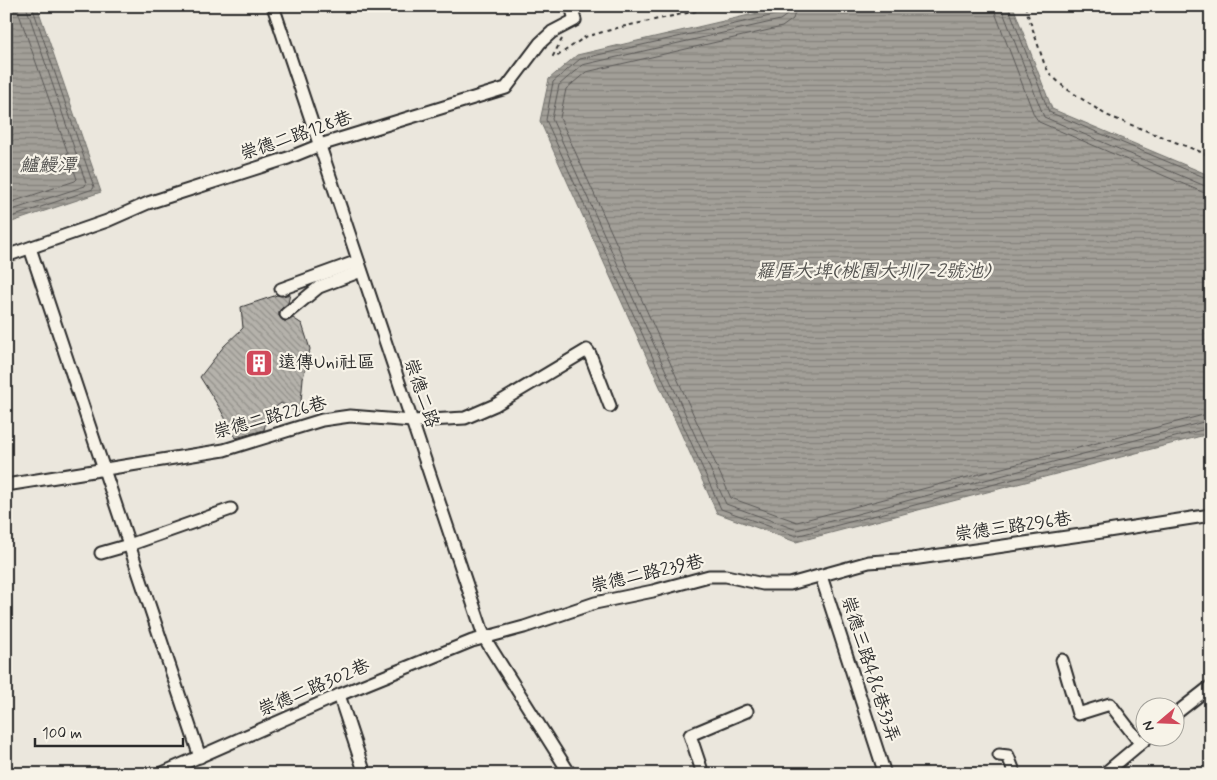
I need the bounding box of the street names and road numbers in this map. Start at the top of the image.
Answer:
street label: 崇德二路128巷 [237,106,355,166]
street label: 崇德二路 [398,355,444,431]
street label: 崇德二路226巷 [210,391,330,445]
street label: 崇德三路296巷 [953,507,1073,547]
street label: 崇德二路239巷 [588,549,706,599]
street label: 崇德三路486巷33弄 [835,593,905,745]
street label: 崇德二路302巷 [254,654,374,722]

